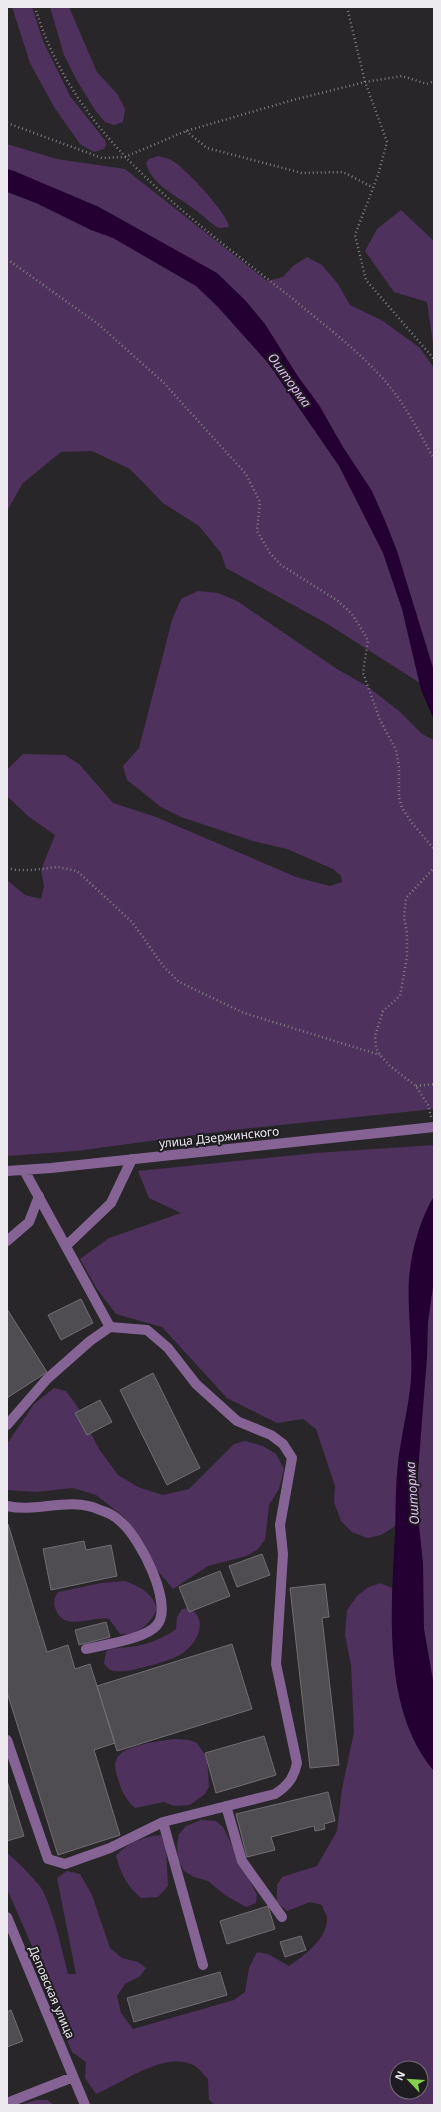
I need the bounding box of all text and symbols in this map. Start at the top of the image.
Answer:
water label: Ошторма [264,349,316,411]
street label: улица Дзержинского [158,1122,280,1152]
water label: Ошторма [401,1460,423,1525]
street label: Деповская улица [25,1943,79,2041]
north arrow [389,2060,429,2100]
text: N [391,2068,408,2083]

